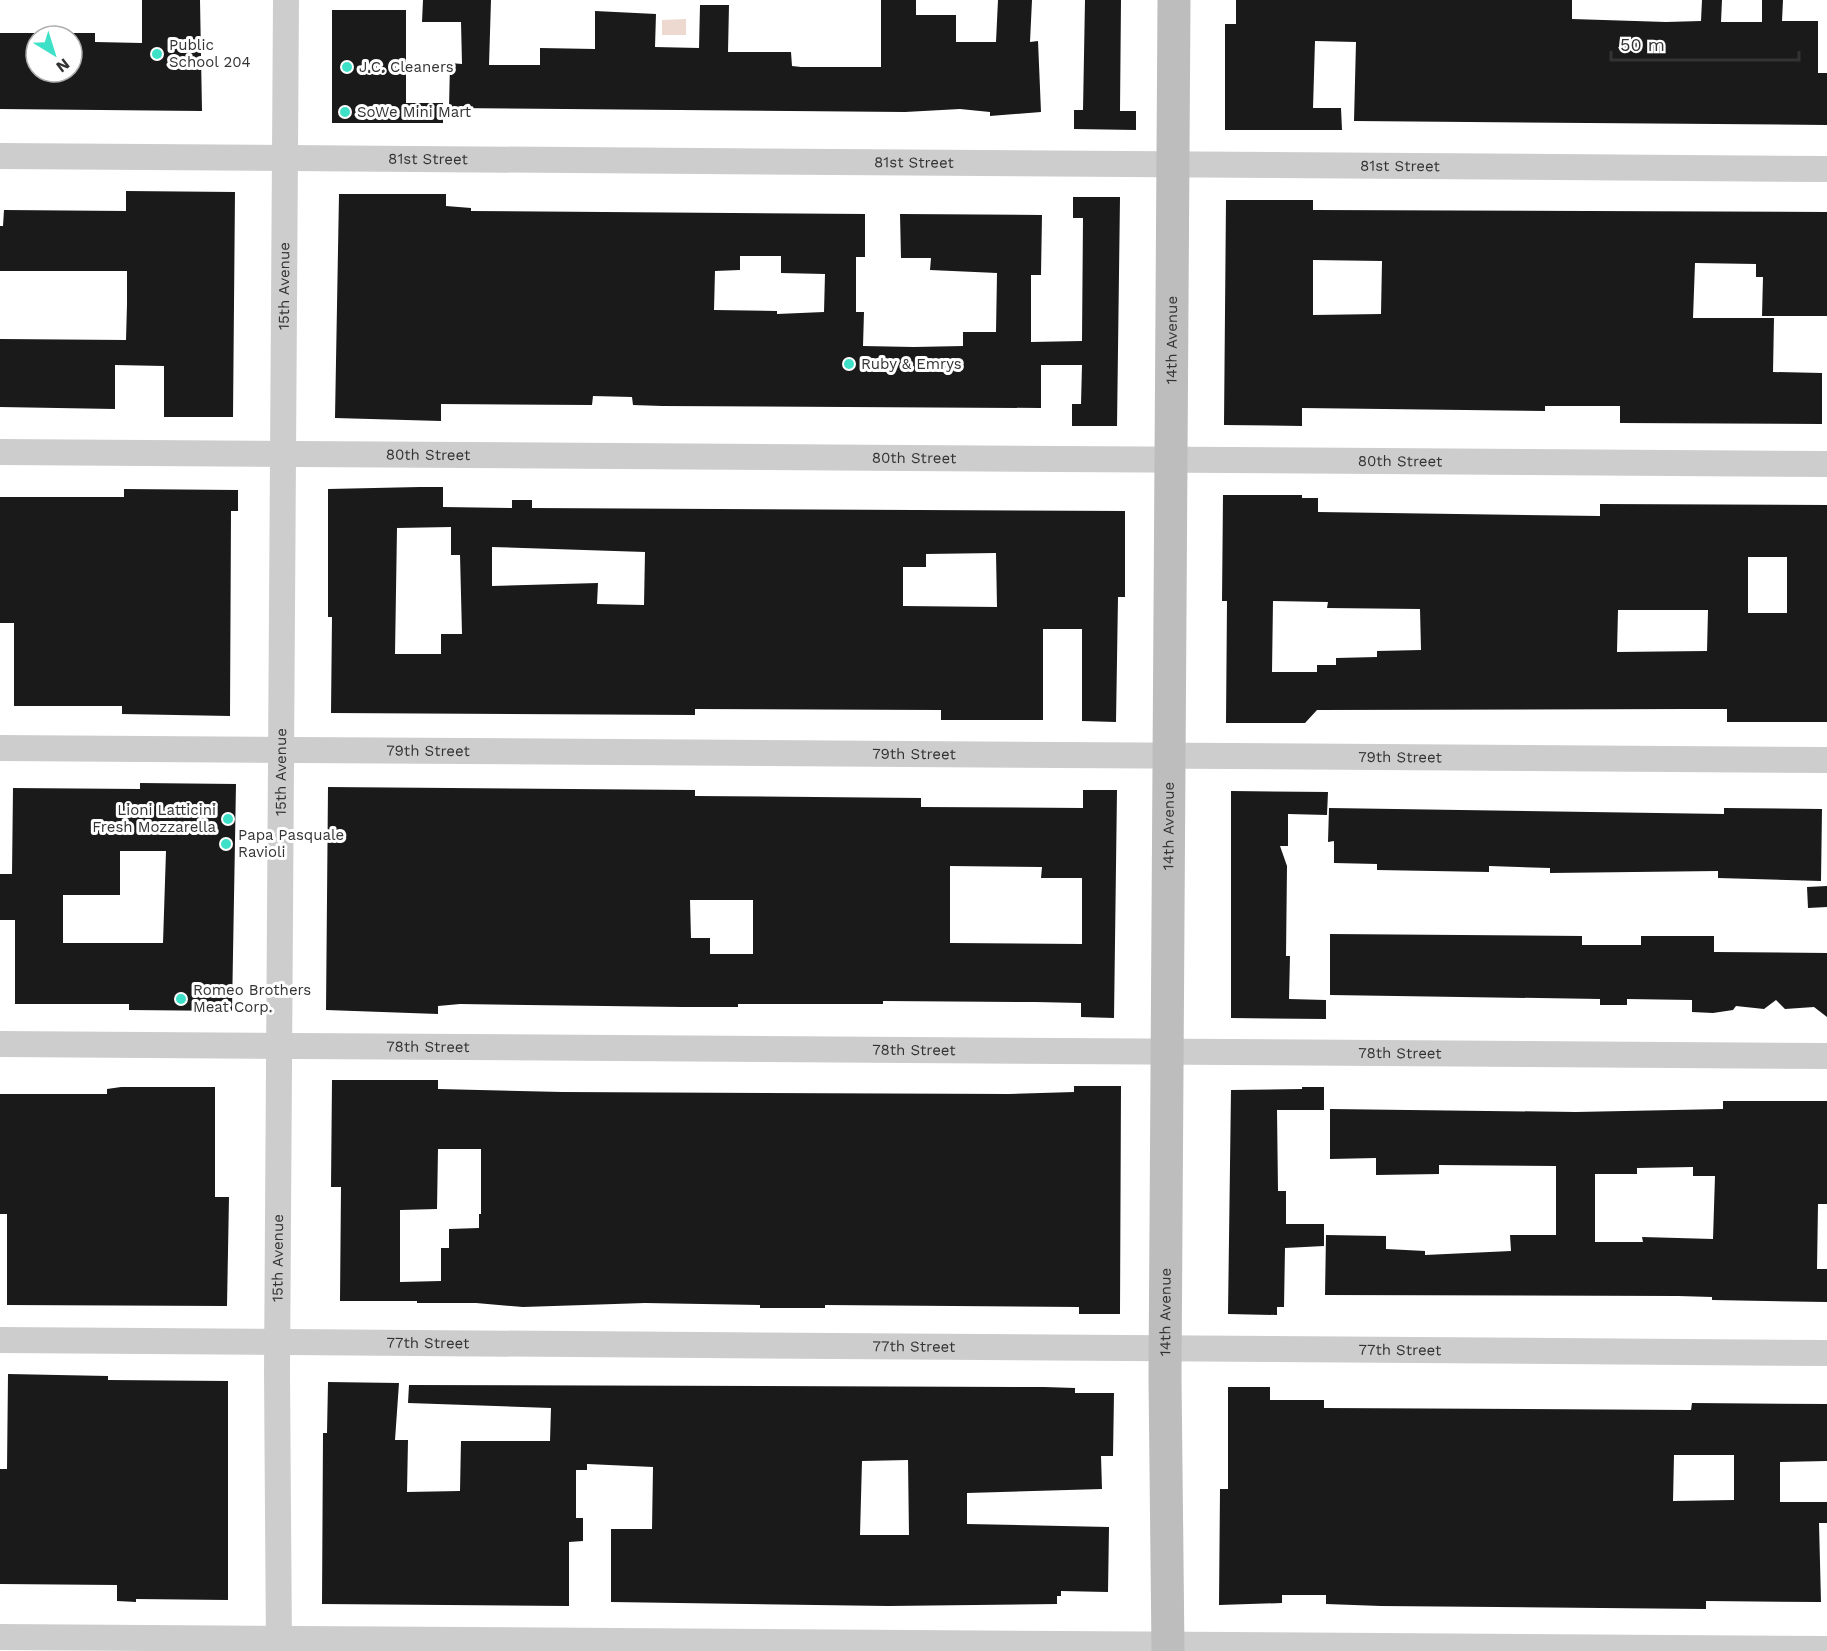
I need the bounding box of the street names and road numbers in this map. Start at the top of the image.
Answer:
street label: 81st Street [388,150,469,168]
street label: 81st Street [874,153,955,172]
street label: 81st Street [1360,157,1441,175]
street label: 15th Avenue [275,242,293,330]
street label: 14th Avenue [1162,296,1181,384]
street label: 80th Street [386,446,471,464]
street label: 80th Street [872,449,957,467]
street label: 80th Street [1358,452,1443,470]
street label: 15th Avenue [272,728,290,816]
street label: 79th Street [386,742,471,760]
street label: 79th Street [872,745,957,763]
street label: 79th Street [1358,748,1443,766]
street label: 14th Avenue [1159,782,1178,870]
street label: 78th Street [386,1038,470,1056]
street label: 78th Street [872,1041,956,1059]
street label: 78th Street [1358,1044,1442,1062]
street label: 15th Avenue [268,1214,287,1302]
street label: 14th Avenue [1156,1268,1175,1356]
street label: 77th Street [387,1334,470,1352]
street label: 77th Street [873,1337,956,1356]
street label: 77th Street [1359,1341,1442,1359]

